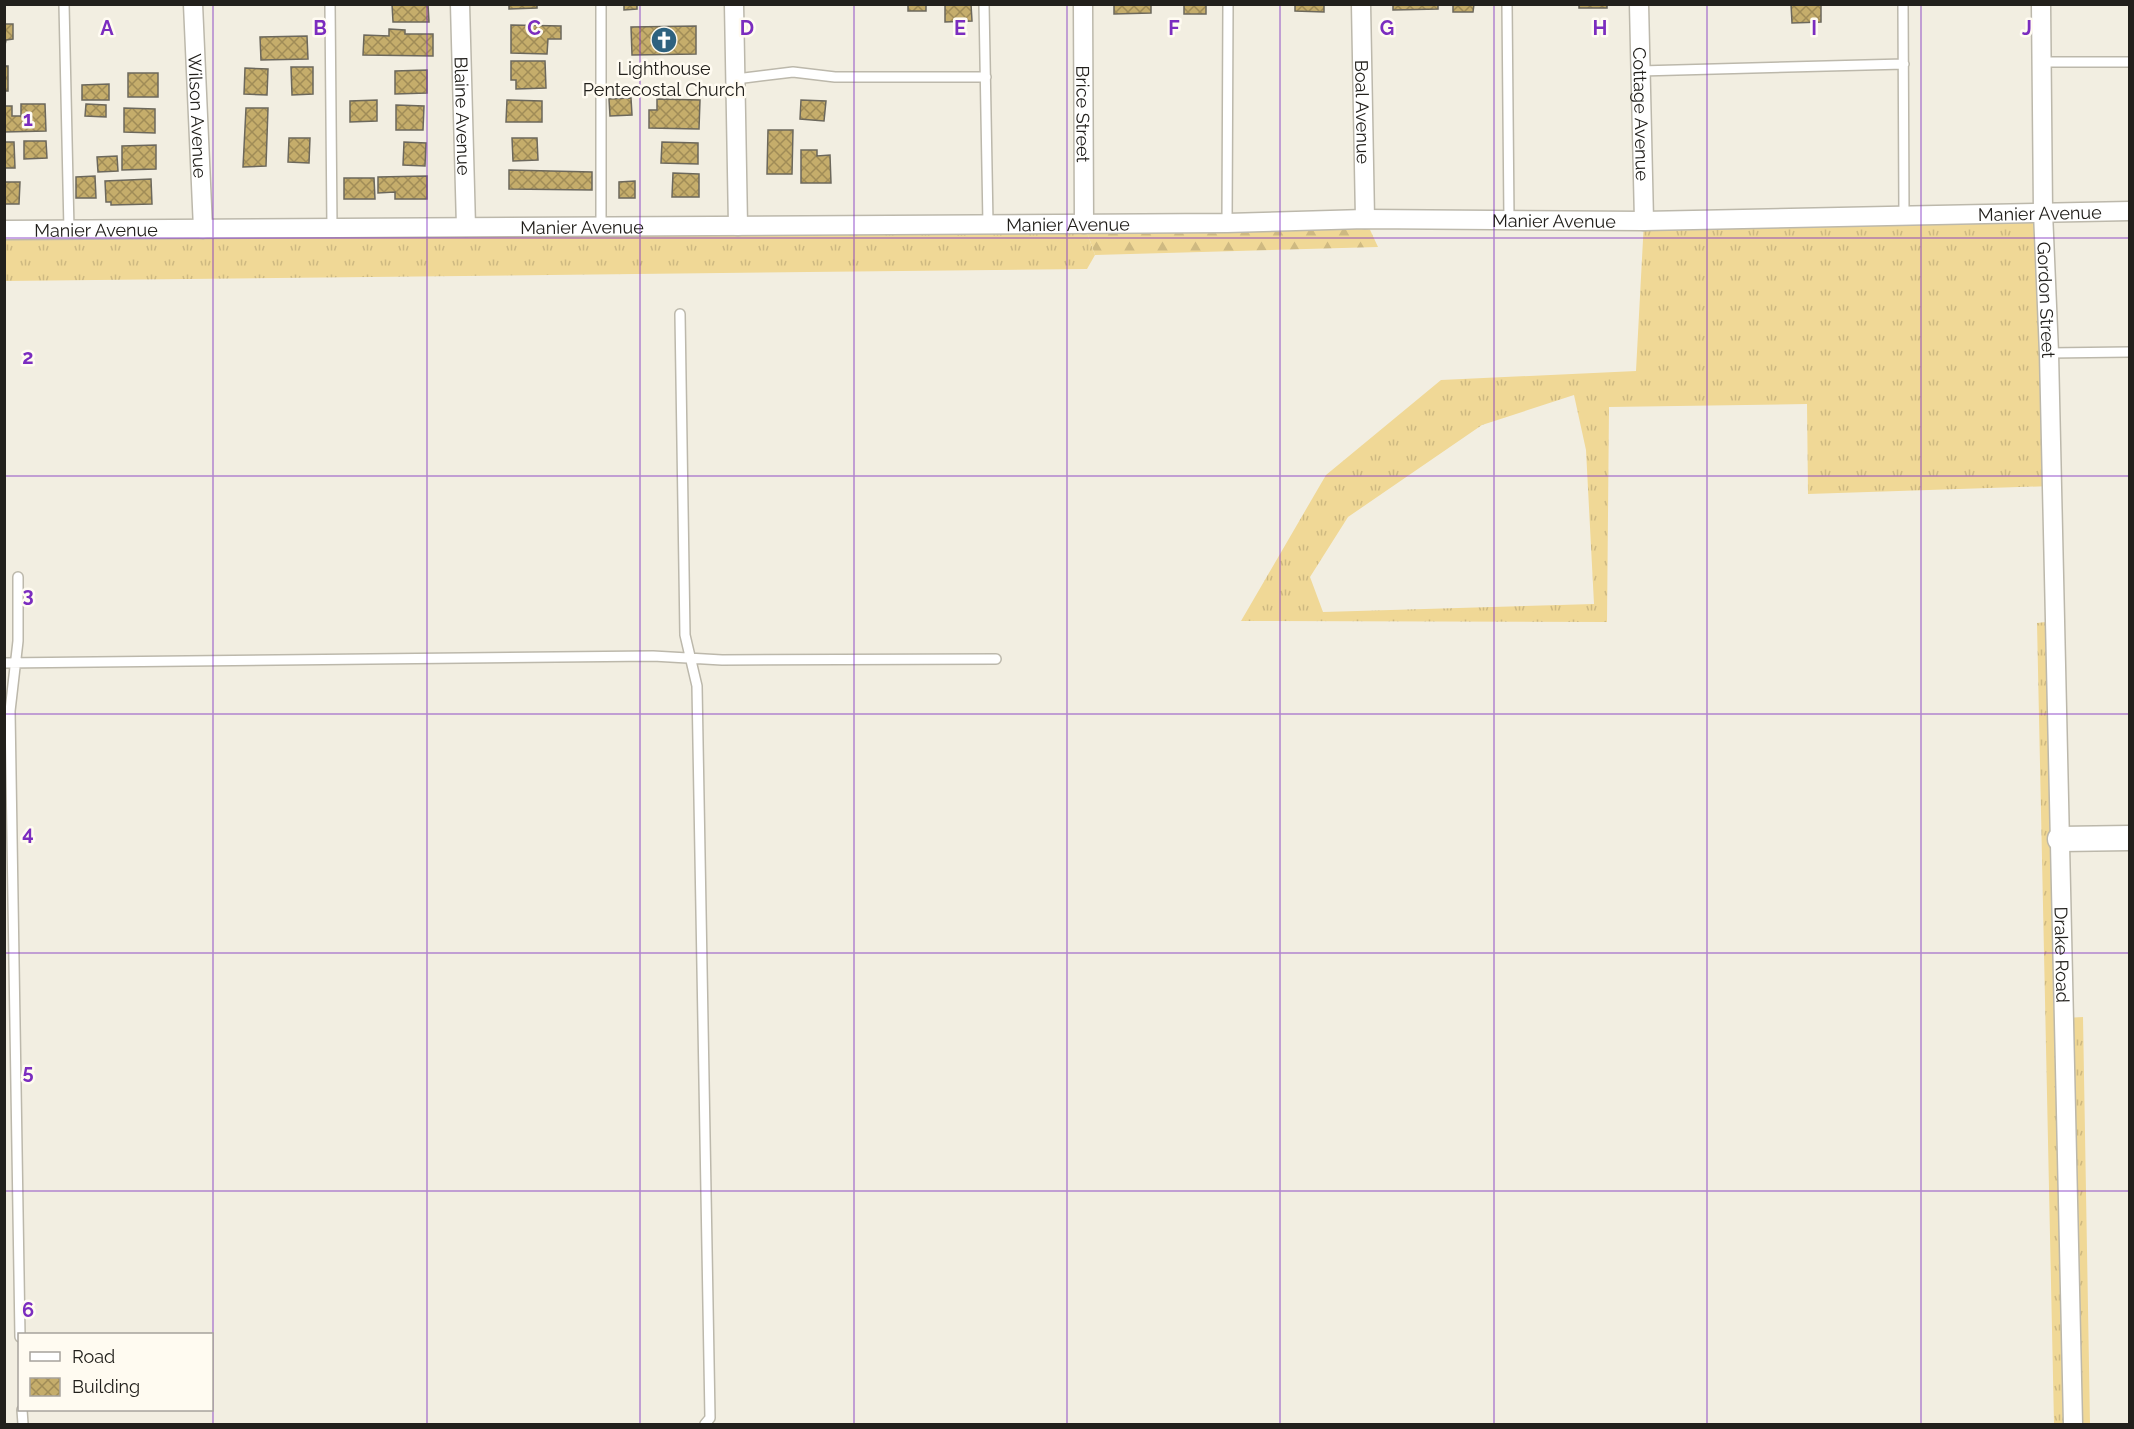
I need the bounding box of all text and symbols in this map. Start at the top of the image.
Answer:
text: A [100,16,114,40]
text: B [313,16,327,40]
text: C [527,16,541,40]
text: D [740,16,754,40]
text: E [954,16,966,40]
text: F [1168,16,1180,40]
text: G [1380,16,1394,40]
text: H [1593,16,1607,40]
text: I [1811,16,1817,40]
text: J [2022,16,2032,40]
church icon: Lighthouse Pentecostal Church [649,25,679,55]
street label: Cottage Avenue [1629,47,1654,182]
street label: Wilson Avenue [185,53,211,179]
street label: Blaine Avenue [451,56,475,176]
place label: Lighthouse Pentecostal Church [583,58,745,100]
street label: Boal Avenue [1352,60,1374,165]
street label: Brice Street [1073,65,1094,163]
text: 1 [23,107,33,131]
street label: Manier Avenue [1978,201,2102,225]
street label: Manier Avenue [1492,209,1616,231]
street label: Manier Avenue [1006,213,1130,235]
street label: Manier Avenue [520,216,644,238]
street label: Manier Avenue [34,219,158,240]
street label: Gordon Street [2034,241,2060,358]
text: 2 [22,345,34,369]
text: 3 [22,583,34,607]
text: 4 [22,821,34,845]
street label: Drake Road [2051,906,2074,1003]
text: 5 [22,1060,34,1084]
text: 6 [22,1298,34,1322]
legend [18,1333,213,1411]
text: Road [72,1346,115,1367]
text: Building [72,1376,140,1397]

